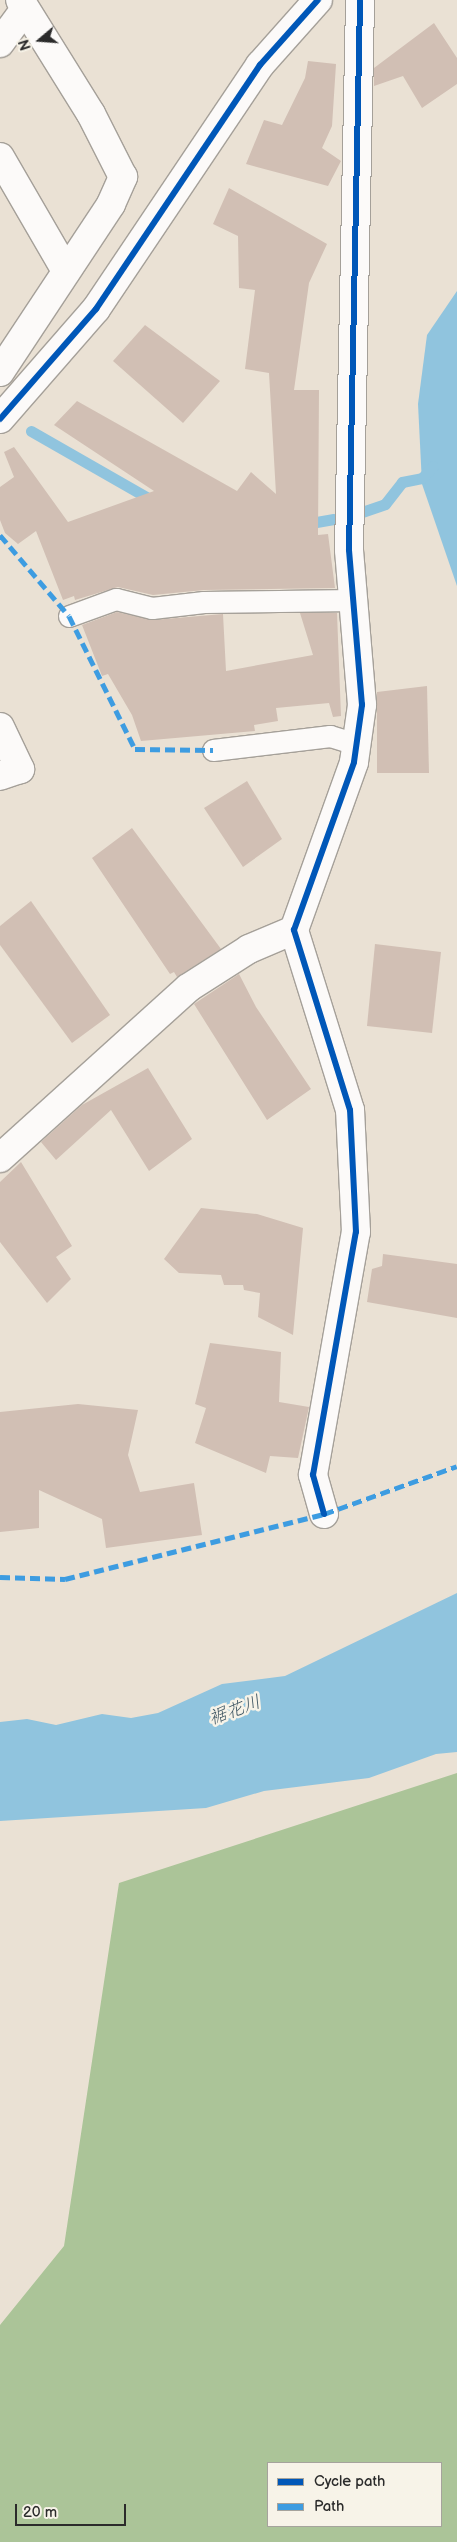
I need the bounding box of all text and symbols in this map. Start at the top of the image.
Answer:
north arrow [15,15,65,65]
text: N [16,37,35,52]
water label: 裾花川 [206,1692,264,1730]
legend [267,2462,442,2527]
text: Cycle path [314,2472,385,2491]
scale bar [18,2494,129,2526]
text: Path [314,2497,344,2516]
text: 20 m [23,2503,57,2522]

